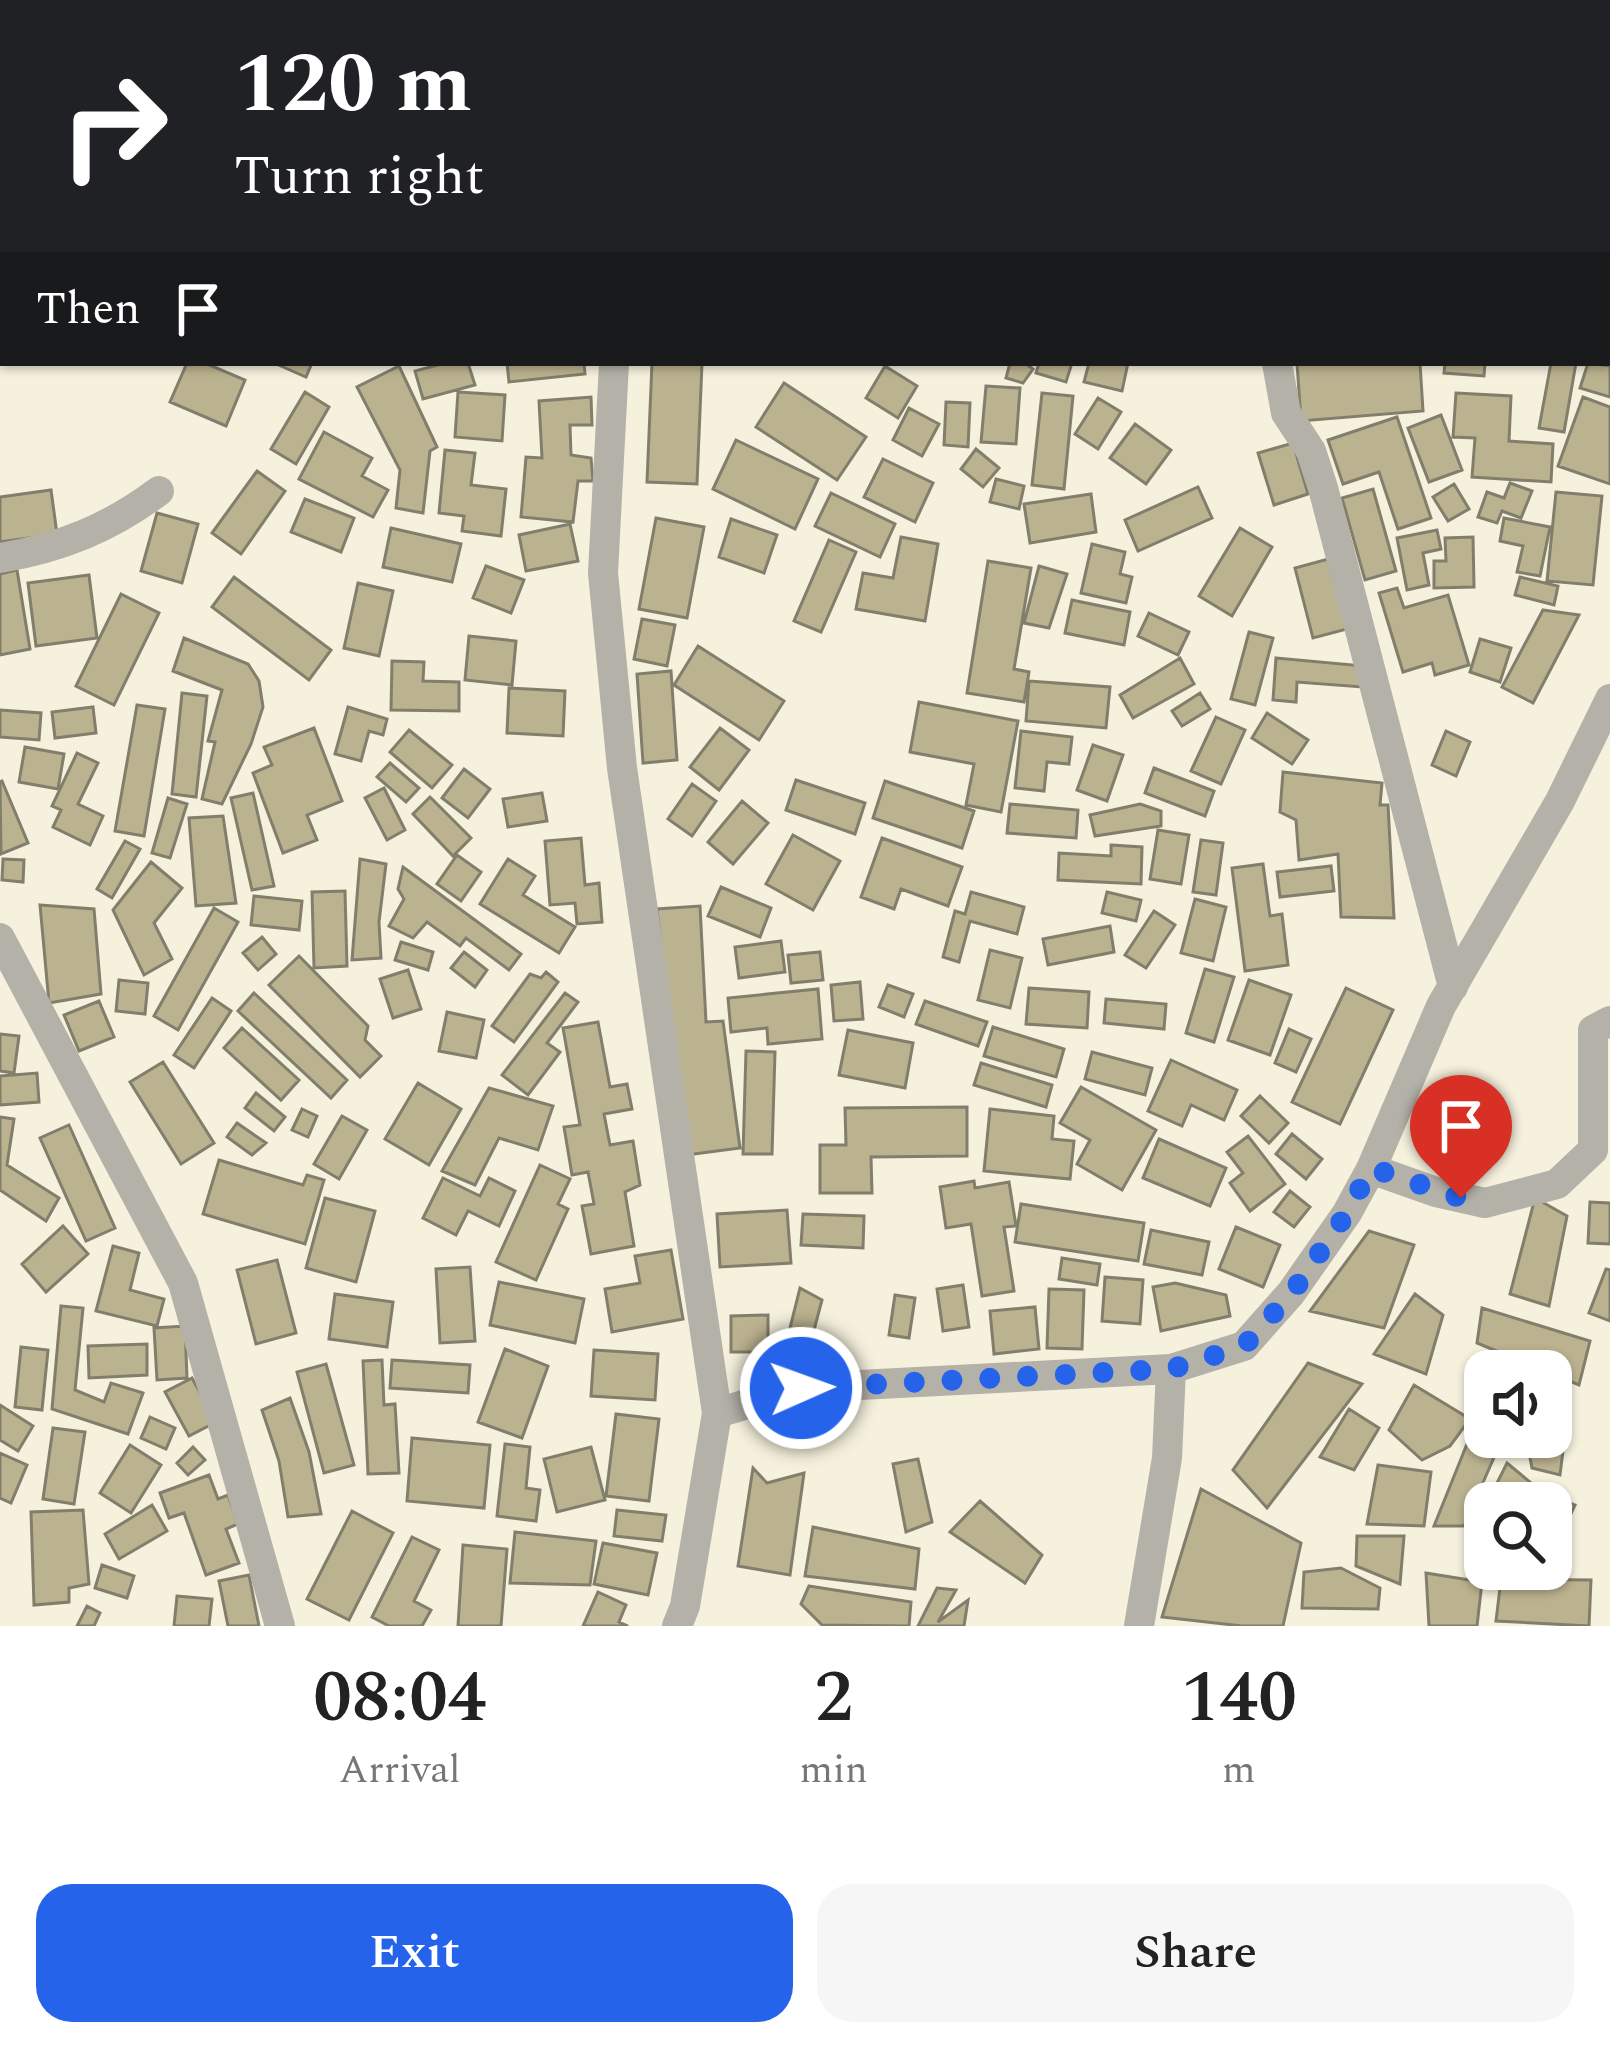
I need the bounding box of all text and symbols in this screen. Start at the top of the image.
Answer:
text: 120 m [234,21,472,149]
icon: right [36,48,192,204]
text: Turn right [234,136,484,218]
text: Then [36,275,141,344]
icon: arrive [165,276,231,342]
pin [1410,1075,1512,1198]
icon: arrive [1428,1093,1494,1159]
position arrow [738,1325,864,1451]
map controls [1464,1350,1572,1590]
button: sound [1464,1350,1572,1458]
button: search [1464,1482,1572,1590]
text: 08:04 [313,1644,486,1753]
text: 2 [814,1644,853,1753]
text: 140 [1181,1644,1297,1753]
text: Arrival [339,1741,461,1800]
text: min [800,1741,868,1800]
text: m [1222,1741,1256,1800]
button: Exit [36,1884,793,2022]
button: Share [817,1884,1574,2022]

